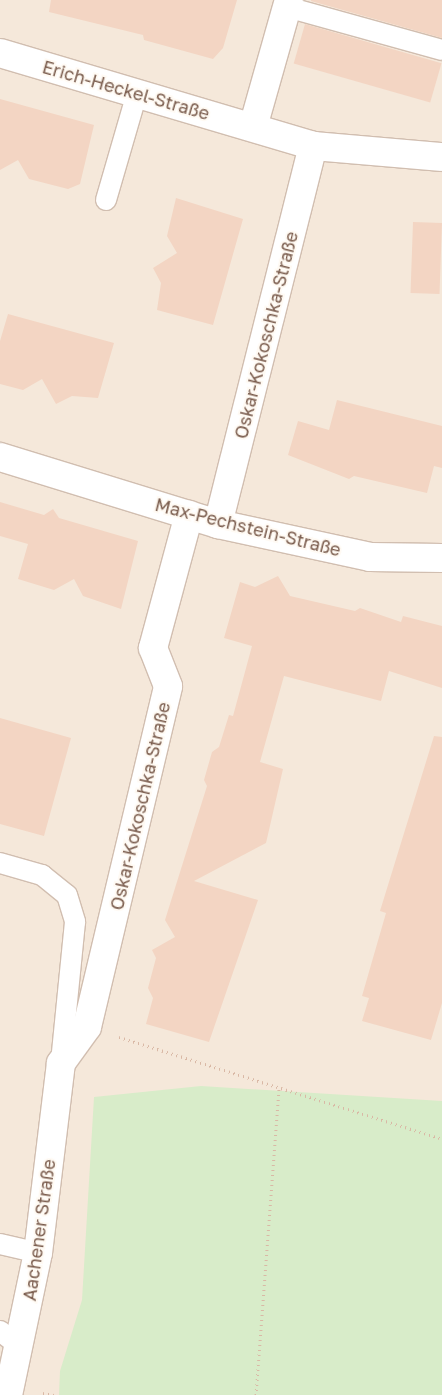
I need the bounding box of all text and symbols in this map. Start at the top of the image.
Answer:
street label: Erich-Heckel-Straße [40,56,212,124]
street label: Oskar-Kokoschka-Straße [230,229,302,441]
street label: Max-Pechstein-Straße [153,493,343,561]
street label: Oskar-Kokoschka-Straße [106,700,174,912]
street label: Aachener Straße [18,1158,60,1302]

